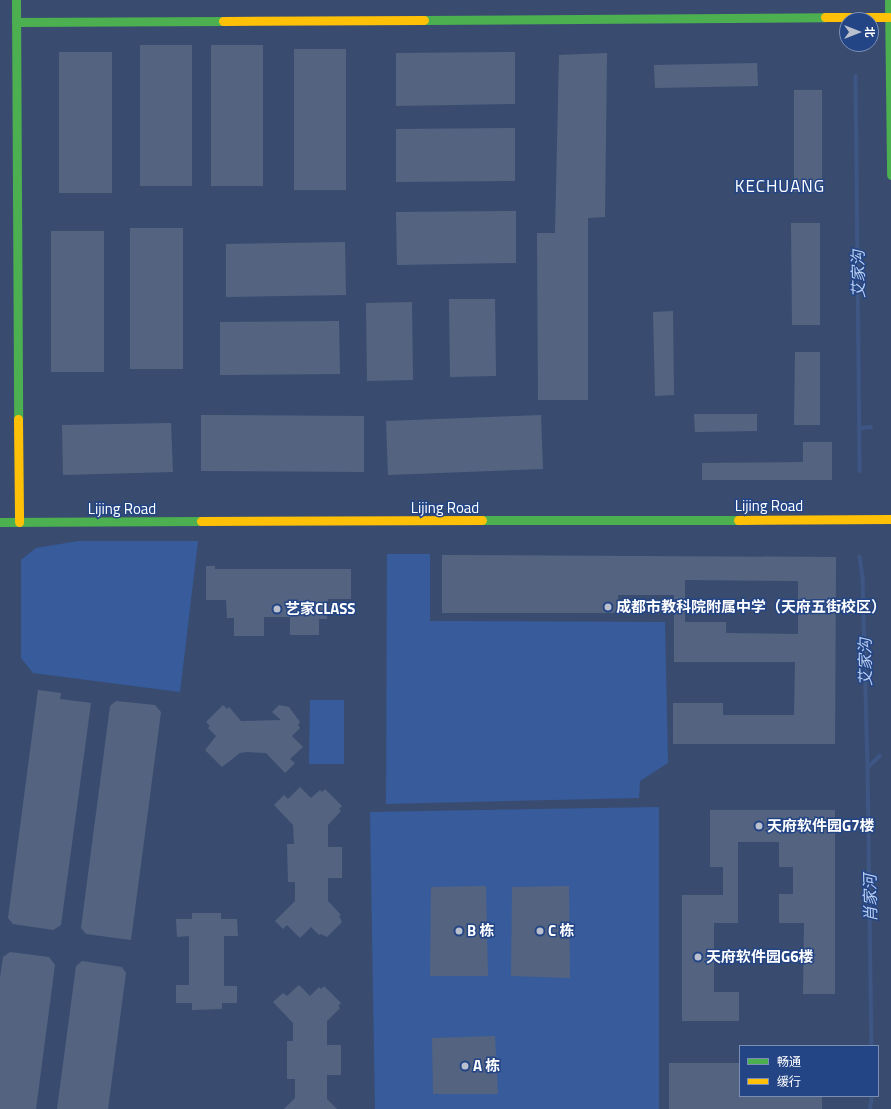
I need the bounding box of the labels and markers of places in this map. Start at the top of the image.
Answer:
place label: 成都市教科院附属中学（天府五街校区） [616,598,886,616]
place label: 艺家CLASS [285,600,355,618]
marker: 成都市教科院附属中学（天府五街校区） [603,602,613,612]
marker: 艺家CLASS [272,604,282,614]
place label: 天府软件园G7楼 [767,817,875,835]
marker: 天府软件园G7楼 [754,821,764,831]
place label: B 栋 [467,922,494,940]
place label: C 栋 [548,922,574,940]
marker: B 栋 [454,926,464,936]
marker: C 栋 [535,926,545,936]
place label: 天府软件园G6楼 [706,948,814,966]
marker: 天府软件园G6楼 [693,952,703,962]
place label: A 栋 [473,1057,500,1075]
marker: A 栋 [460,1061,470,1071]

